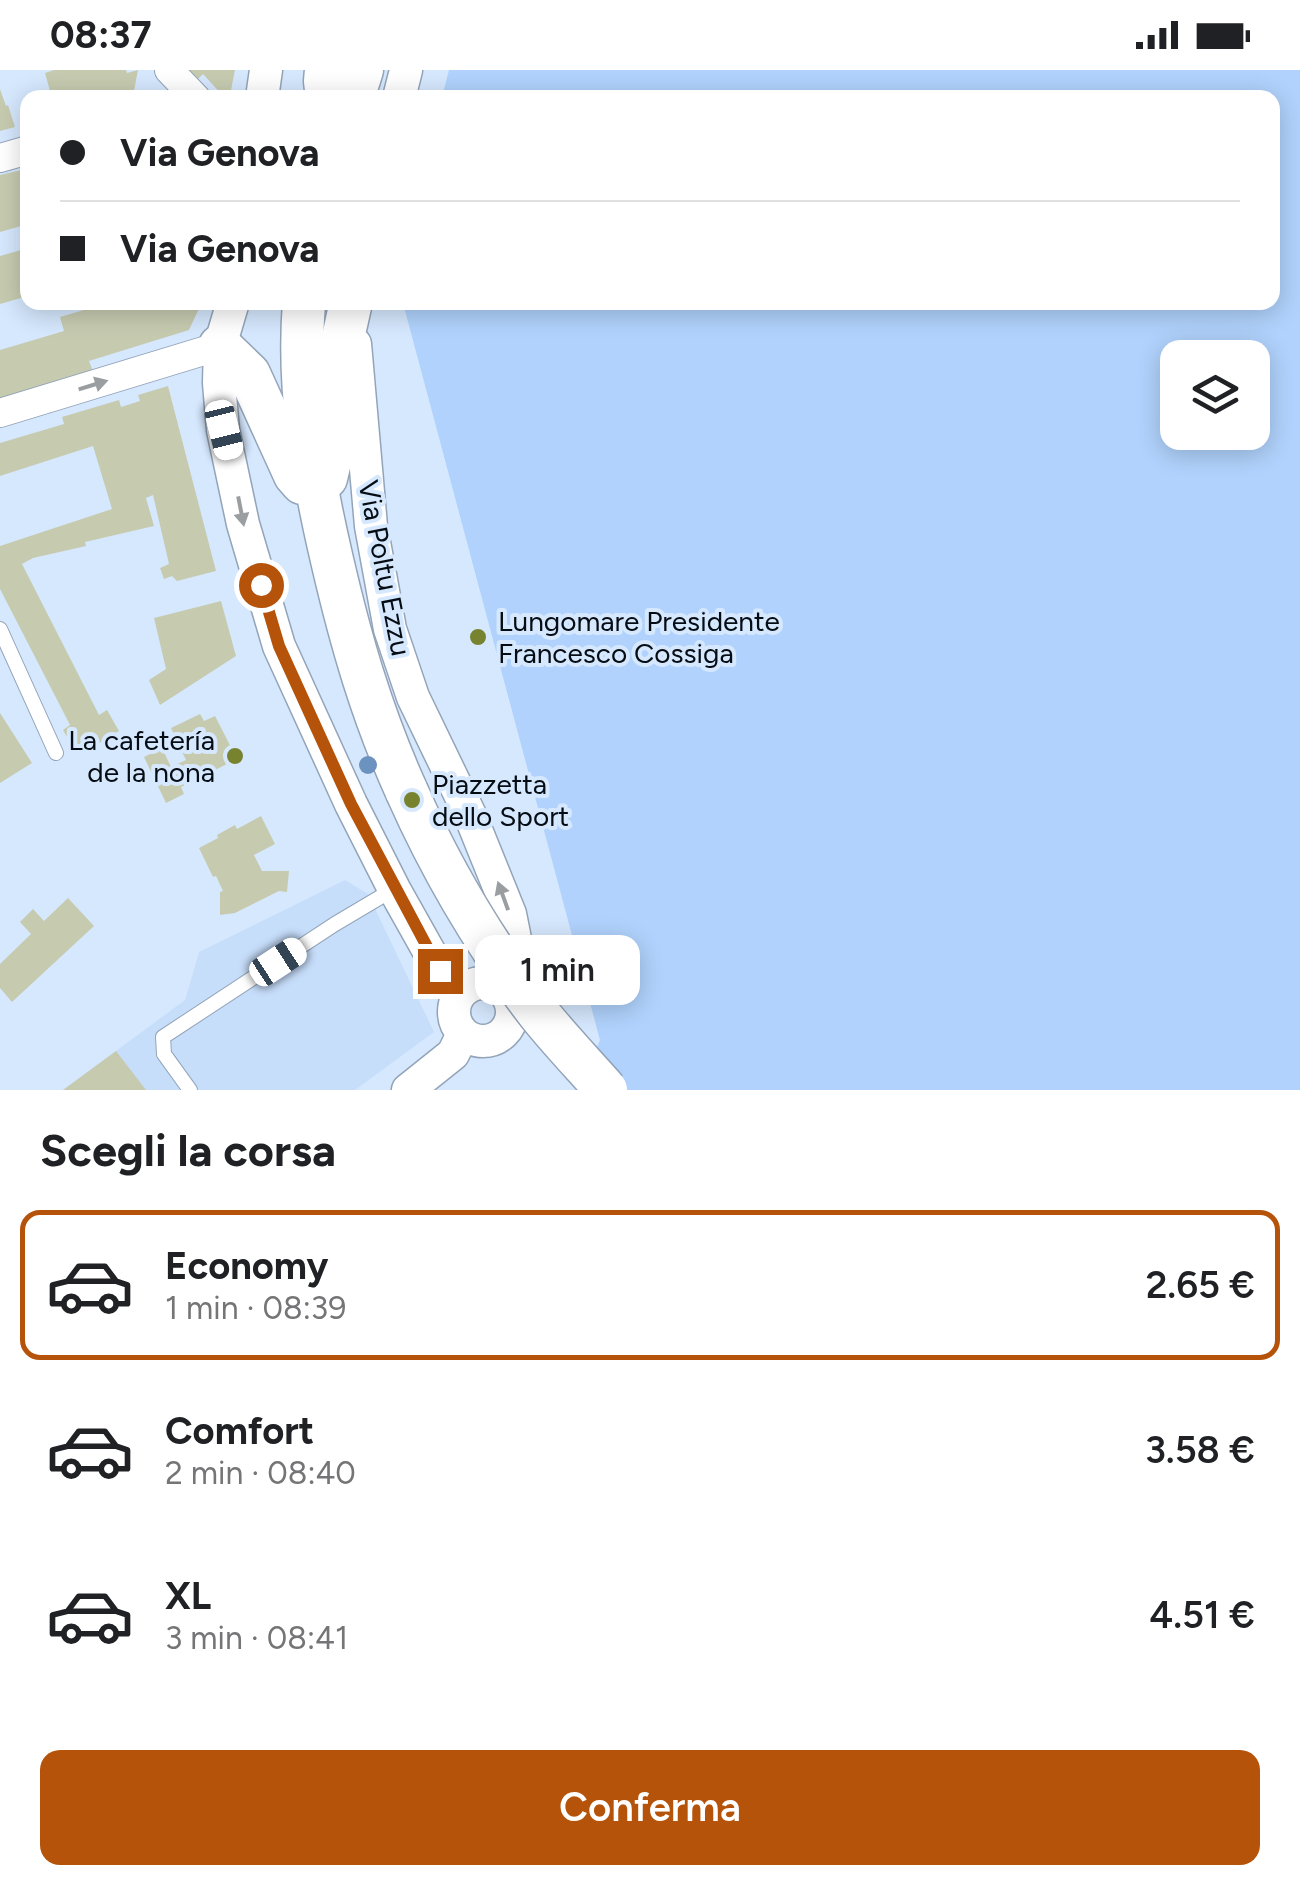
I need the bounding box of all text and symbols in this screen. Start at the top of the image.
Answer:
text: 08:37 [50,12,152,58]
text: Via Genova [120,130,320,176]
text: Via Genova [120,226,320,272]
map controls [1160,340,1270,450]
button: layers [1160,340,1270,450]
one-way arrow [79,377,109,392]
car [202,397,246,463]
street label: Via Poltu Ezzu [351,477,419,659]
one-way arrow [233,496,249,527]
route start [239,563,284,608]
place label: Lungomare Presidente Francesco Cossiga [498,604,780,670]
marker: Lungomare Presidente Francesco Cossiga [467,626,489,648]
place label: La cafetería de la nona [68,723,215,789]
marker: La cafetería de la nona [224,745,246,767]
place label: Piazzetta dello Sport [432,767,569,833]
marker: Piazzetta dello Sport [401,789,423,811]
one-way arrow [495,880,511,910]
car [245,933,311,991]
callout: 1 min [475,936,640,1006]
route end [418,949,463,994]
text: 1 min [520,951,595,989]
text: Scegli la corsa [40,1123,336,1177]
icon: car [45,1240,135,1330]
text: Economy [165,1243,328,1289]
text: 2.65 € [1146,1262,1255,1308]
text: 1 min · 08:39 [165,1289,346,1327]
icon: car [45,1405,135,1495]
text: Comfort [165,1408,314,1454]
text: 3.58 € [1145,1427,1255,1473]
text: 2 min · 08:40 [165,1454,356,1492]
icon: car [45,1570,135,1660]
text: XL [165,1573,211,1619]
text: 4.51 € [1149,1592,1255,1638]
text: 3 min · 08:41 [165,1619,348,1657]
button: Conferma [40,1750,1260,1865]

